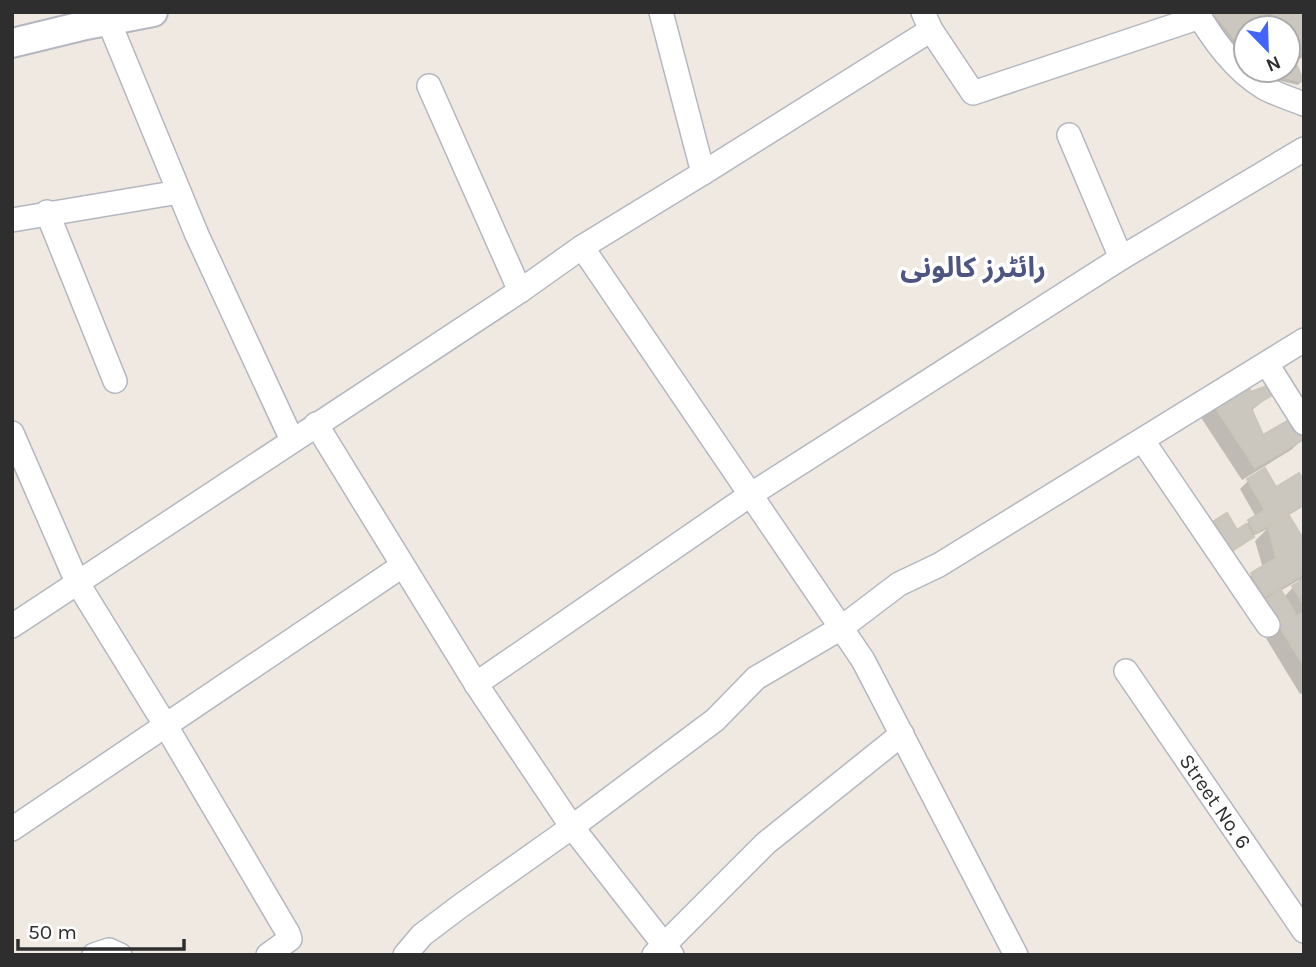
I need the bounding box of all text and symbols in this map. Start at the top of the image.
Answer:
north arrow [1232,14,1302,84]
text: N [1263,51,1284,77]
district label: رائٹرز کالونی [900,251,1046,284]
street label: Street No. 6 [1174,749,1256,853]
scale bar [18,908,184,952]
text: 50 m [28,920,77,944]

